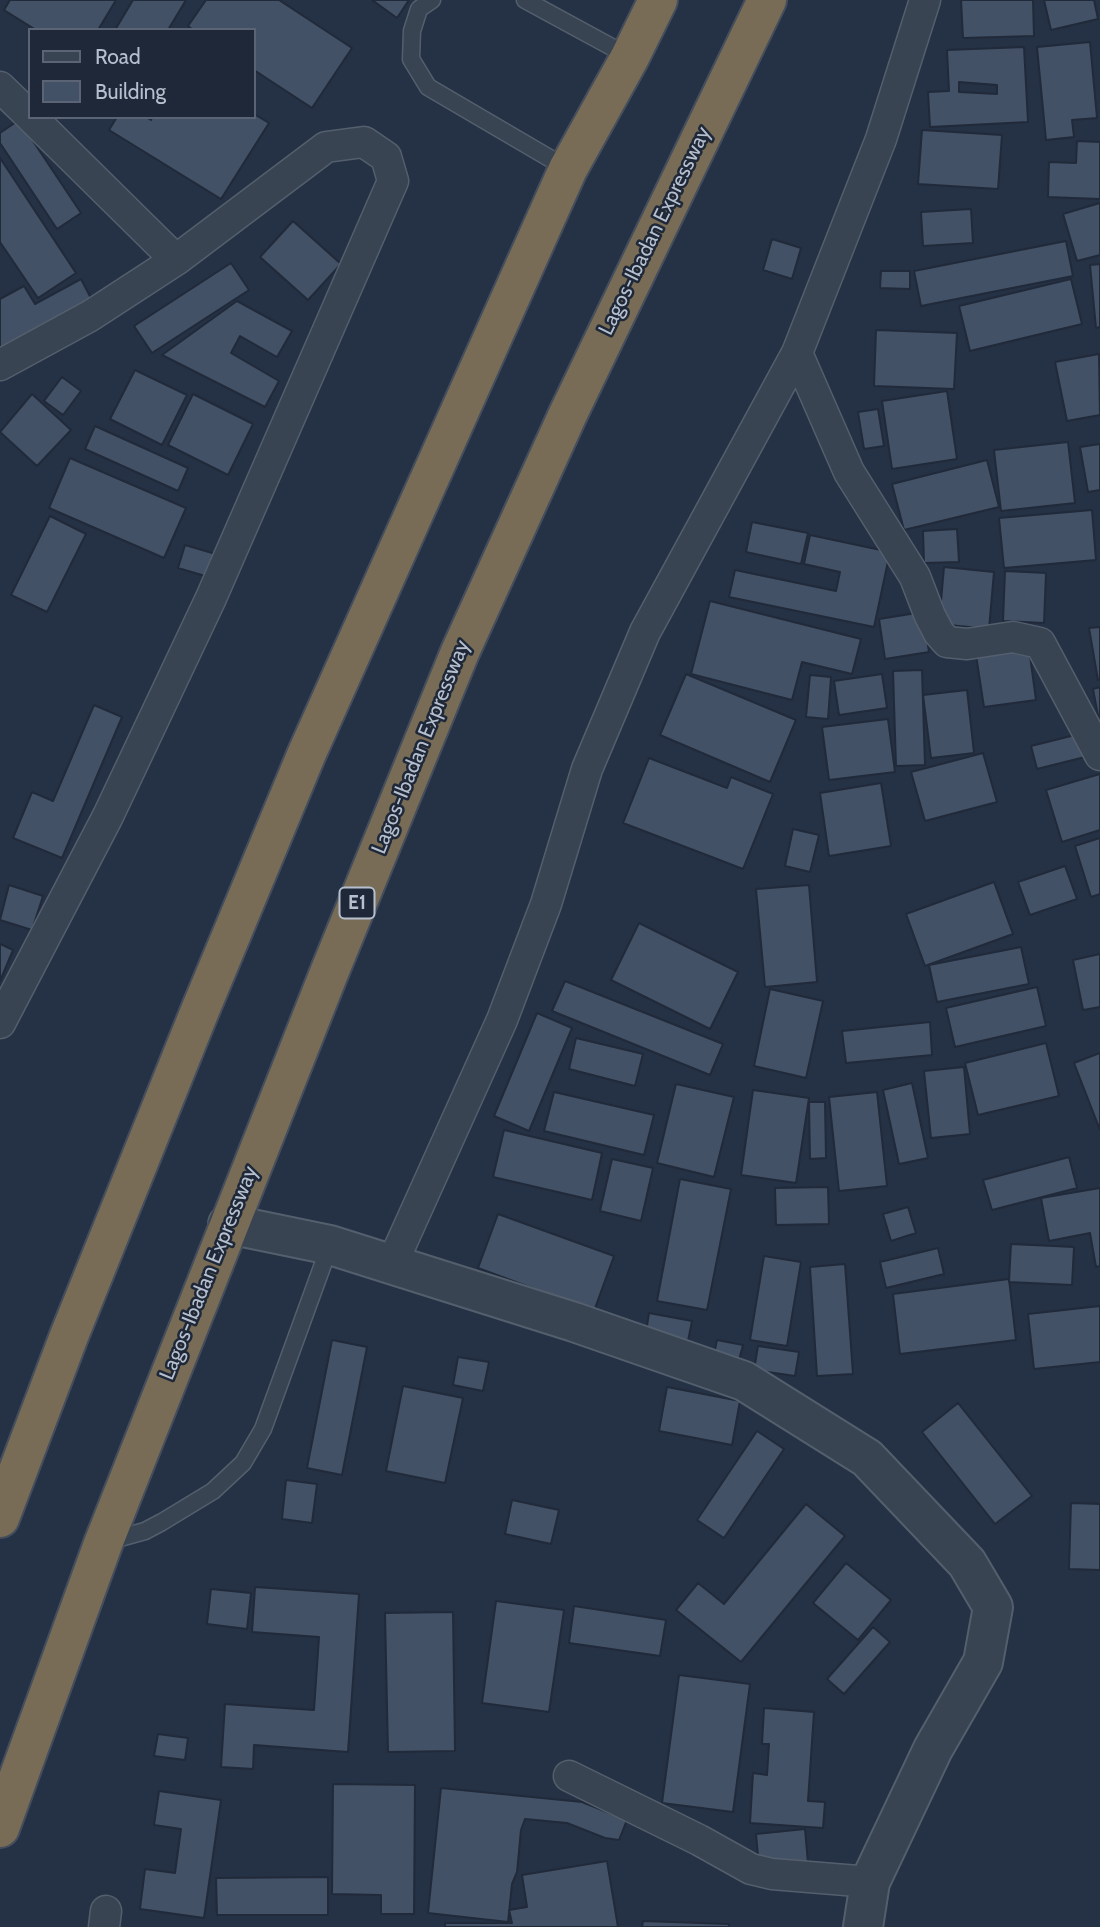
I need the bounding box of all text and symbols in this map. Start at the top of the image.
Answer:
legend [28,28,256,119]
text: Road [95,44,141,69]
text: Building [95,79,166,104]
street label: Lagos-Ibadan Expressway [594,123,716,339]
street label: Lagos-Ibadan Expressway [367,636,475,858]
road number: E1 [340,888,374,918]
street label: Lagos-Ibadan Expressway [155,1162,263,1384]

